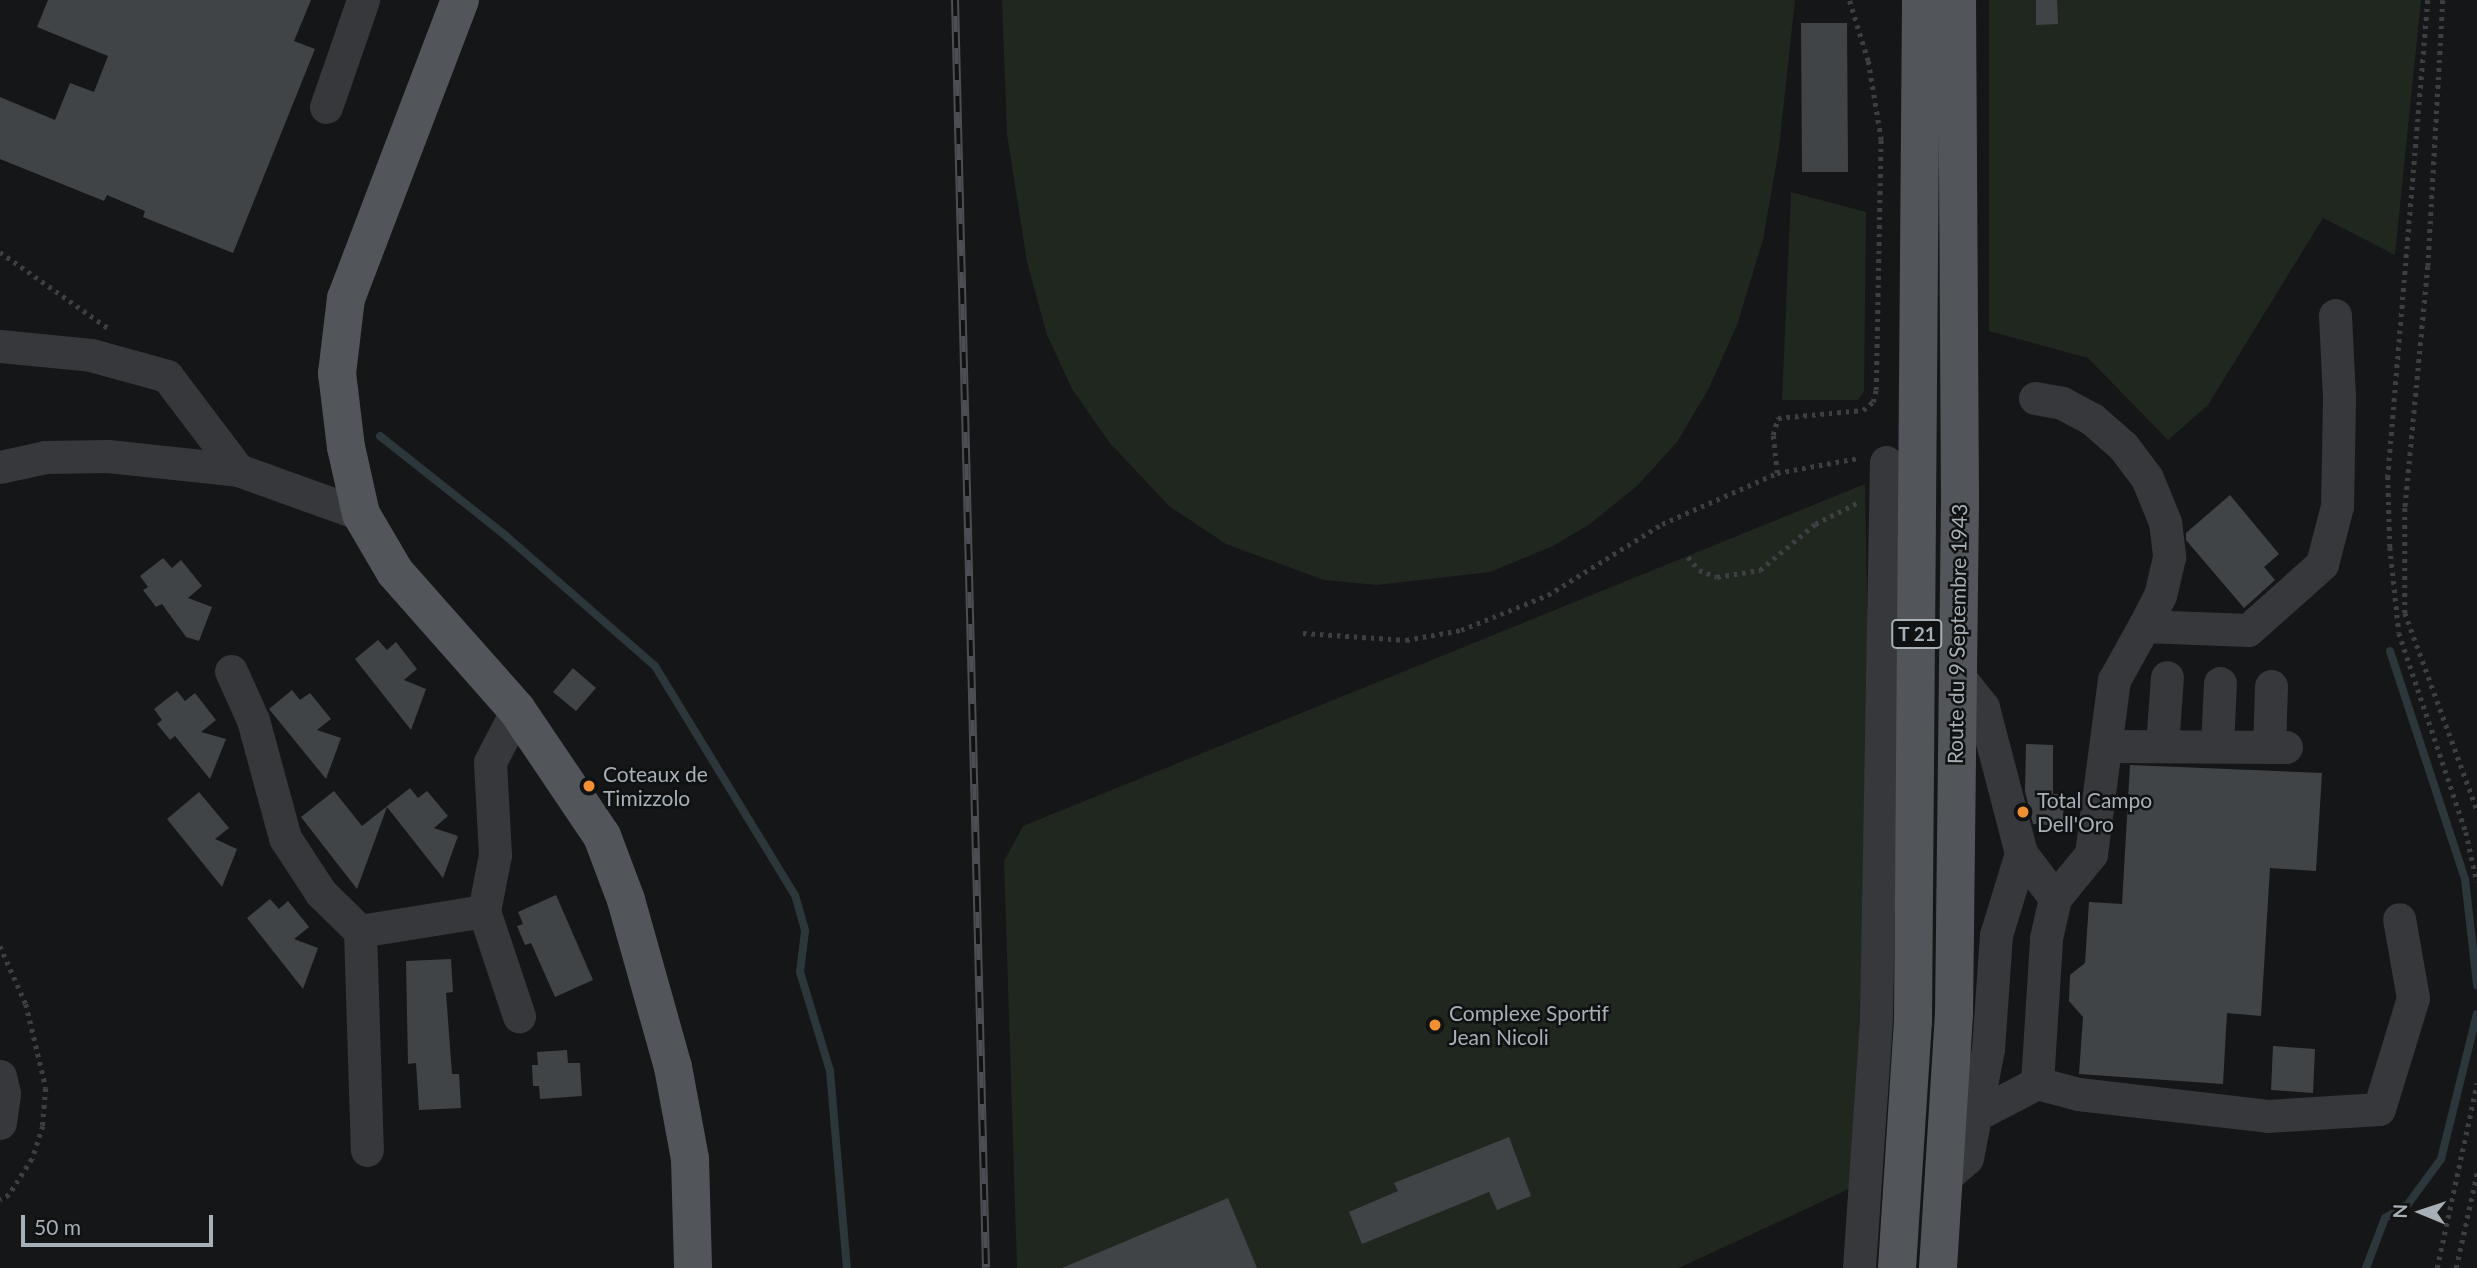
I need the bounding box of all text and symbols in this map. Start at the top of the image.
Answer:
street label: Route du 9 Septembre 1943 [1942,504,1972,764]
road number: T 21 [1891,618,1943,650]
place label: Coteaux de Timizzolo [603,761,708,811]
marker: Coteaux de Timizzolo [581,778,597,794]
place label: Total Campo Dell'Oro [2037,787,2152,837]
marker: Total Campo Dell'Oro [2015,804,2031,820]
place label: Complexe Sportif Jean Nicoli [1449,1000,1609,1050]
marker: Complexe Sportif Jean Nicoli [1427,1017,1443,1033]
north arrow [2386,1177,2456,1247]
scale bar [24,1202,217,1246]
text: N [2388,1204,2411,1219]
text: 50 m [34,1214,81,1239]

